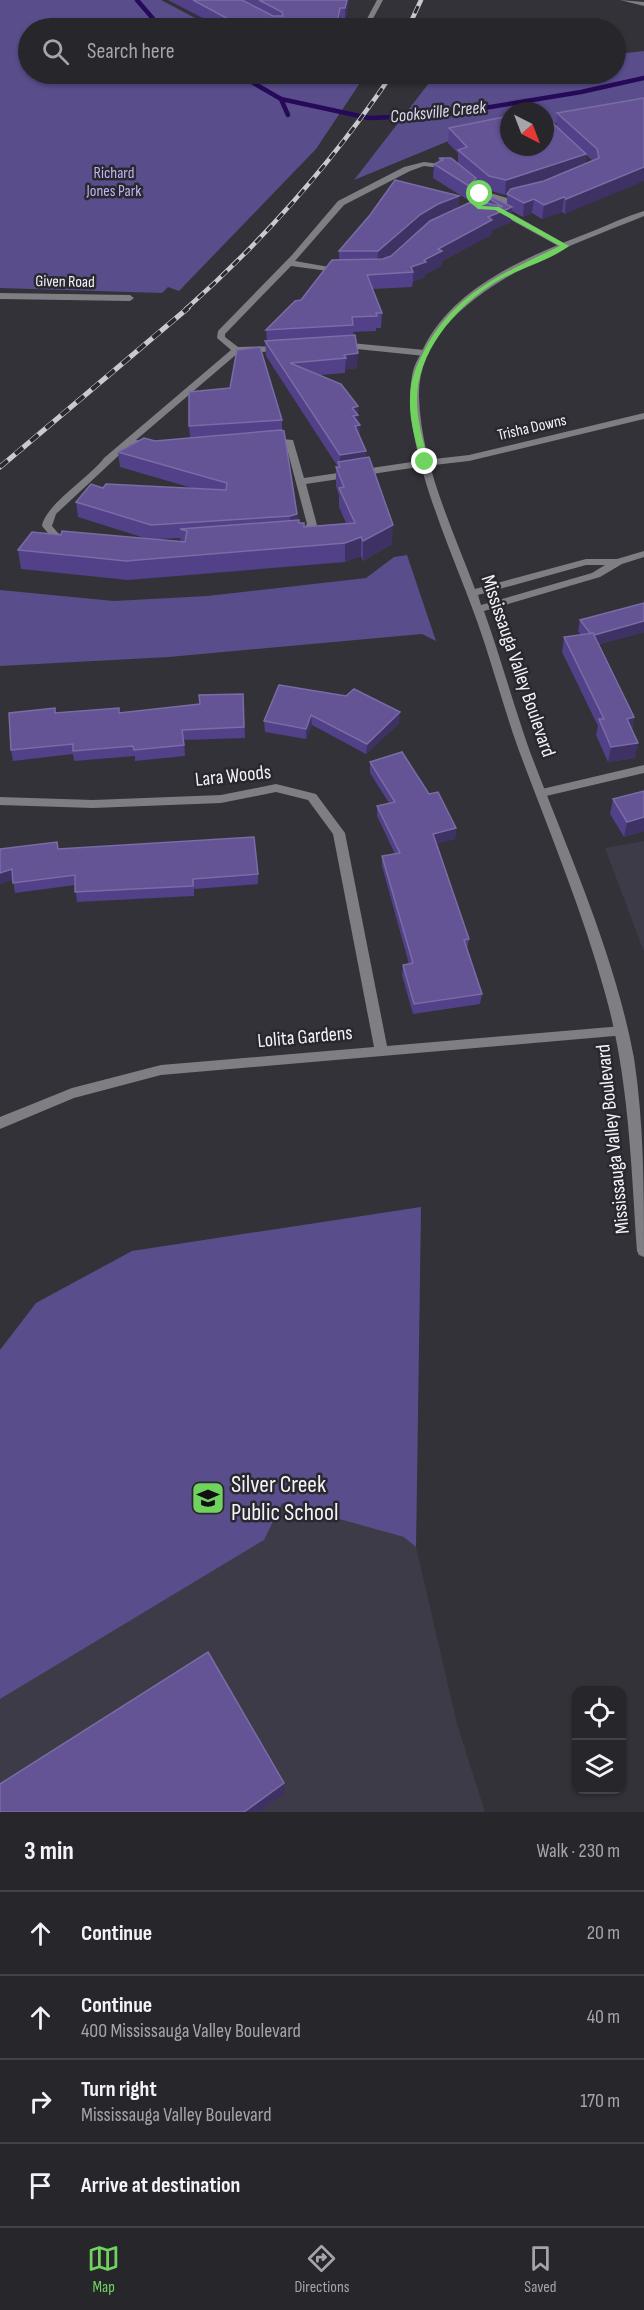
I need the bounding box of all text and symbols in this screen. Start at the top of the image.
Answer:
search box [18,18,626,84]
icon: search [39,35,72,68]
text: Search here [87,38,174,65]
water label: Cooksville Creek [389,96,488,127]
north arrow [500,102,554,156]
park label: Richard Jones Park [86,164,141,201]
route start [466,180,492,206]
street label: Given Road [35,272,95,292]
street label: Trisha Downs [496,411,569,445]
route end [411,448,437,474]
street label: Mississauga Valley Boulevard [476,572,560,760]
street label: Lara Woods [194,760,272,792]
street label: Lolita Gardens [256,1021,354,1053]
street label: Mississauga Valley Boulevard [591,1043,635,1235]
place label: Silver Creek Public School [231,1470,339,1527]
school or university icon: Silver Creek Public School [190,1480,226,1516]
map controls [572,1686,626,1794]
button: locate [572,1686,626,1740]
button: layers [572,1740,626,1794]
text: 3 min [24,1836,74,1867]
text: Walk · 230 m [537,1839,620,1863]
icon: ahead [24,1917,57,1950]
text: Continue [81,1920,152,1947]
text: 20 m [587,1921,620,1945]
text: Continue [81,1992,152,2019]
icon: ahead [24,2001,57,2034]
text: 40 m [587,2005,620,2029]
text: 400 Mississauga Valley Boulevard [81,2019,301,2043]
text: Turn right [81,2076,157,2103]
icon: right [24,2085,57,2118]
text: 170 m [580,2089,620,2113]
text: Mississauga Valley Boulevard [81,2103,272,2127]
icon: arrive [24,2169,57,2202]
text: Arrive at destination [81,2172,240,2199]
tab: Map [87,2242,120,2297]
tab: Directions [294,2242,350,2297]
tab: Saved [524,2242,557,2297]

